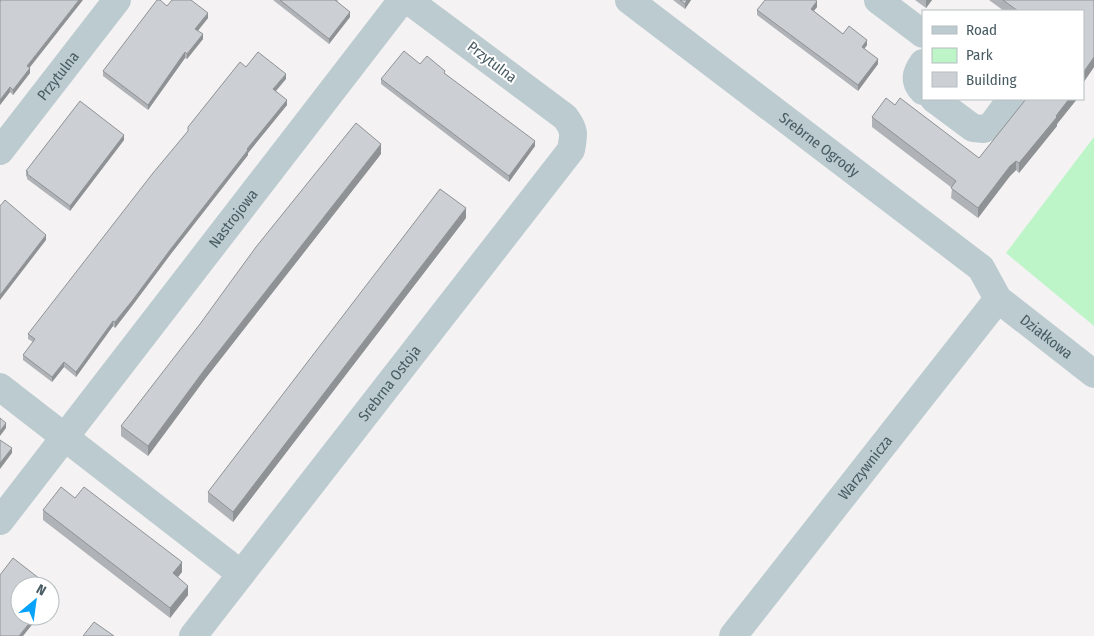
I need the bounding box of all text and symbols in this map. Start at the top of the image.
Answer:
legend [922,10,1084,100]
text: Road [966,21,997,39]
street label: Przytulna [464,38,520,86]
text: Park [966,46,993,64]
street label: Przytulna [34,48,83,104]
text: Building [966,71,1017,89]
street label: Srebrne Ogrody [776,109,863,181]
street label: Nastrojowa [205,186,262,251]
street label: Działkowa [1016,311,1076,363]
street label: Srebrna Ostoja [354,342,425,425]
street label: Warzywnicza [834,432,896,504]
north arrow [10,576,60,626]
text: N [33,581,49,600]

